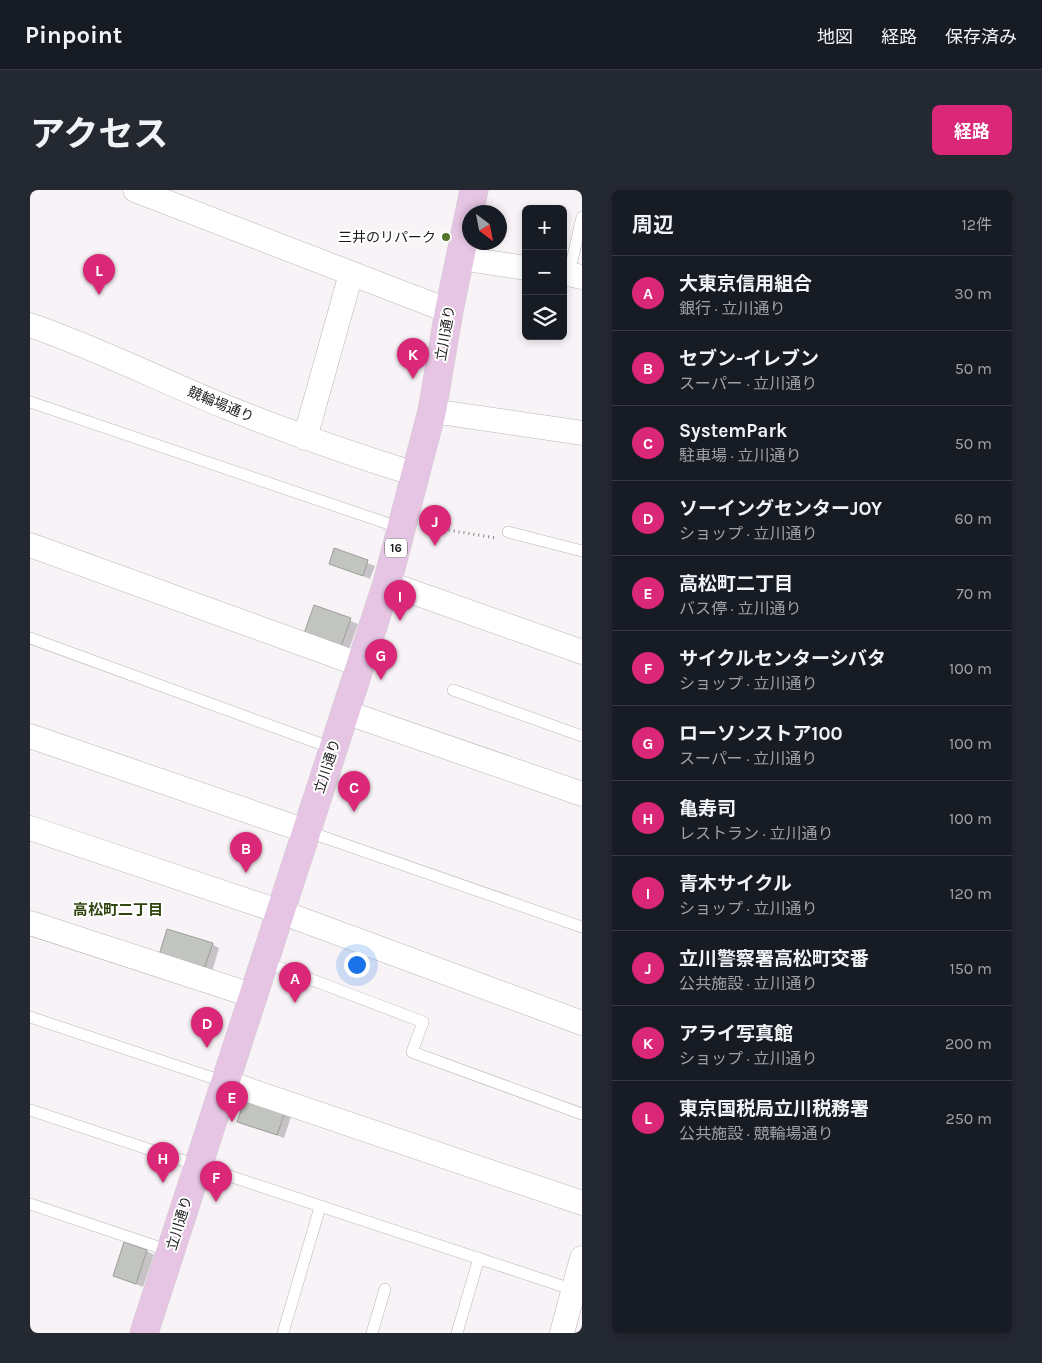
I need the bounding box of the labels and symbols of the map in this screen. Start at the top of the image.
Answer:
north arrow [462,205,507,250]
place label: 三井のリパーク [338,229,436,246]
marker: 三井のリパーク [440,231,452,243]
pin: L [83,254,115,295]
street label: 立川通り [432,304,459,362]
pin: K [397,338,429,379]
street label: 競輪場通り [185,383,256,426]
pin: J [419,505,451,546]
road number: 16 [385,538,407,558]
pin: I [384,580,416,621]
pin: G [365,639,397,680]
street label: 立川通り [311,737,344,795]
pin: C [338,771,370,812]
pin: B [230,832,262,873]
district label: 高松町二丁目 [73,901,163,919]
your location [344,952,370,978]
pin: A [279,962,311,1003]
pin: D [191,1007,223,1048]
pin: E [216,1081,248,1122]
pin: H [147,1142,179,1183]
pin: F [200,1161,232,1202]
street label: 立川通り [163,1194,196,1252]

